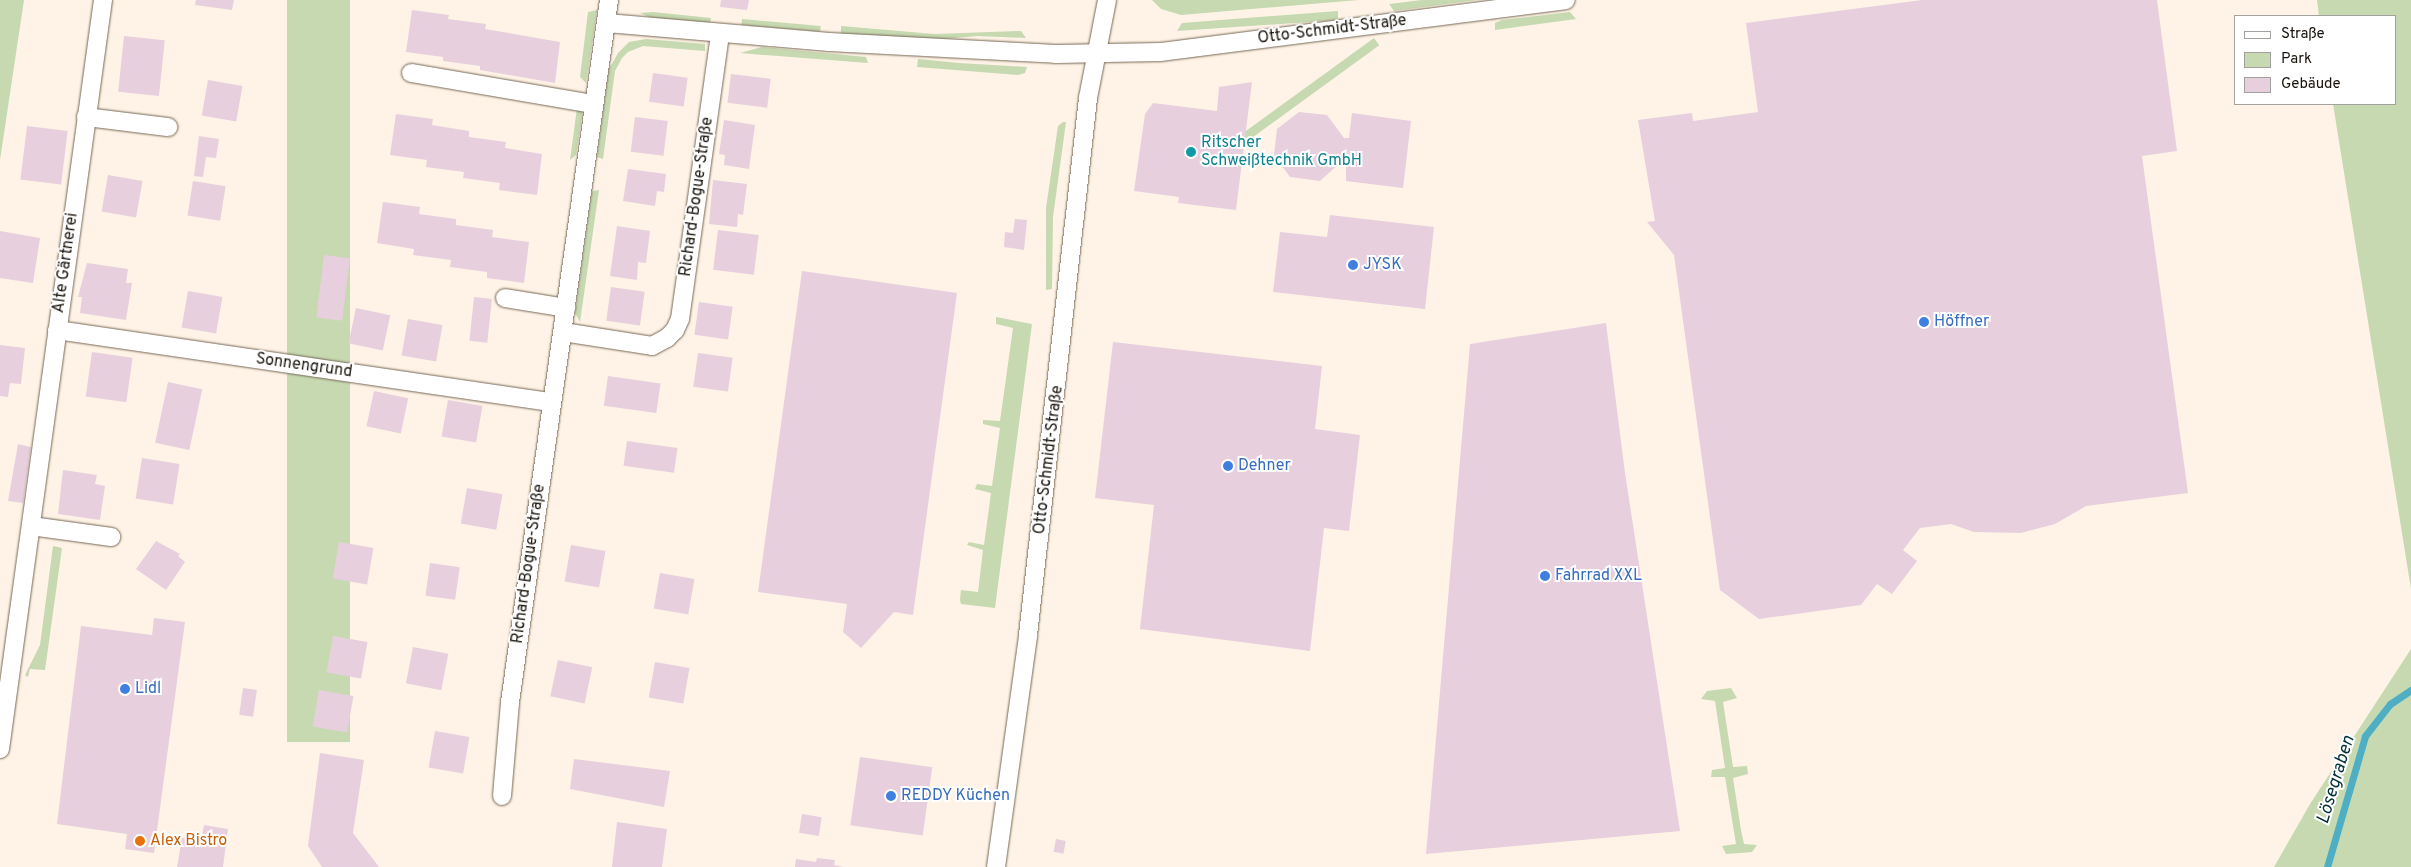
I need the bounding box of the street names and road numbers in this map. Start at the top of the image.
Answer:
street label: Otto-Schmidt-Straße [1256,11,1408,49]
street label: Richard-Bogue-Straße [676,116,718,278]
street label: Alte Gärtnerei [49,212,83,314]
street label: Sonnengrund [255,350,353,382]
street label: Otto-Schmidt-Straße [1030,384,1068,536]
street label: Richard-Bogue-Straße [508,483,550,645]

